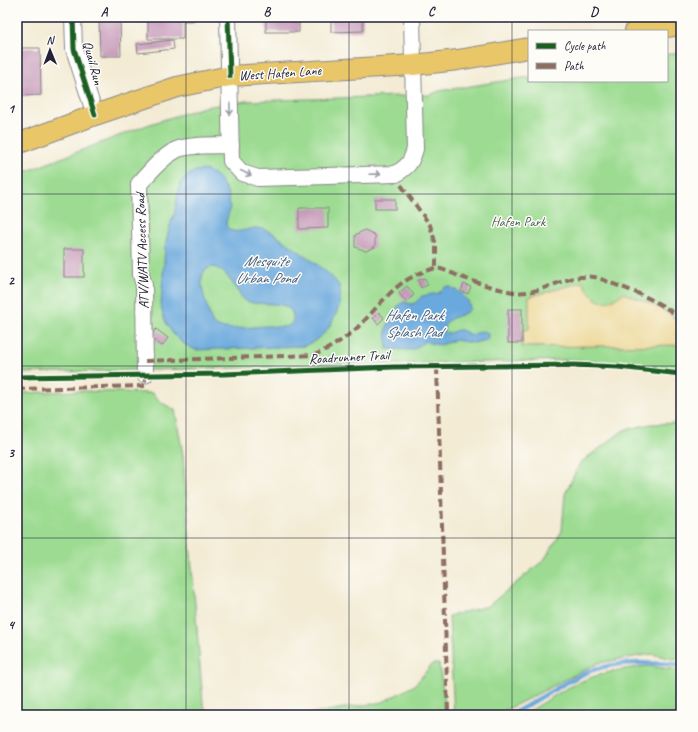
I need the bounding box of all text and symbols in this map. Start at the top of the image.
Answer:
text: A [101,4,109,20]
text: B [264,4,272,20]
text: C [428,4,436,20]
text: D [590,4,599,20]
north arrow [30,30,70,70]
legend [528,30,668,82]
text: N [46,33,56,47]
text: Cycle path [564,38,606,54]
street label: Quail Run [79,39,107,87]
text: Path [564,58,584,74]
street label: West Hafen Lane [238,62,323,84]
text: 1 [8,101,16,117]
one-way arrow [227,102,234,115]
one-way arrow [240,170,252,177]
one-way arrow [368,171,381,178]
street label: ATV/WATV Access Road [131,190,153,309]
park label: Hafen Park [491,213,547,230]
water label: Mesquite Urban Pond [236,252,301,288]
text: 2 [8,273,15,289]
water label: Hafen Park Splash Pad [385,306,447,342]
street label: Roadrunner Trail [308,346,392,368]
text: 3 [8,445,15,461]
text: 4 [8,617,16,633]

